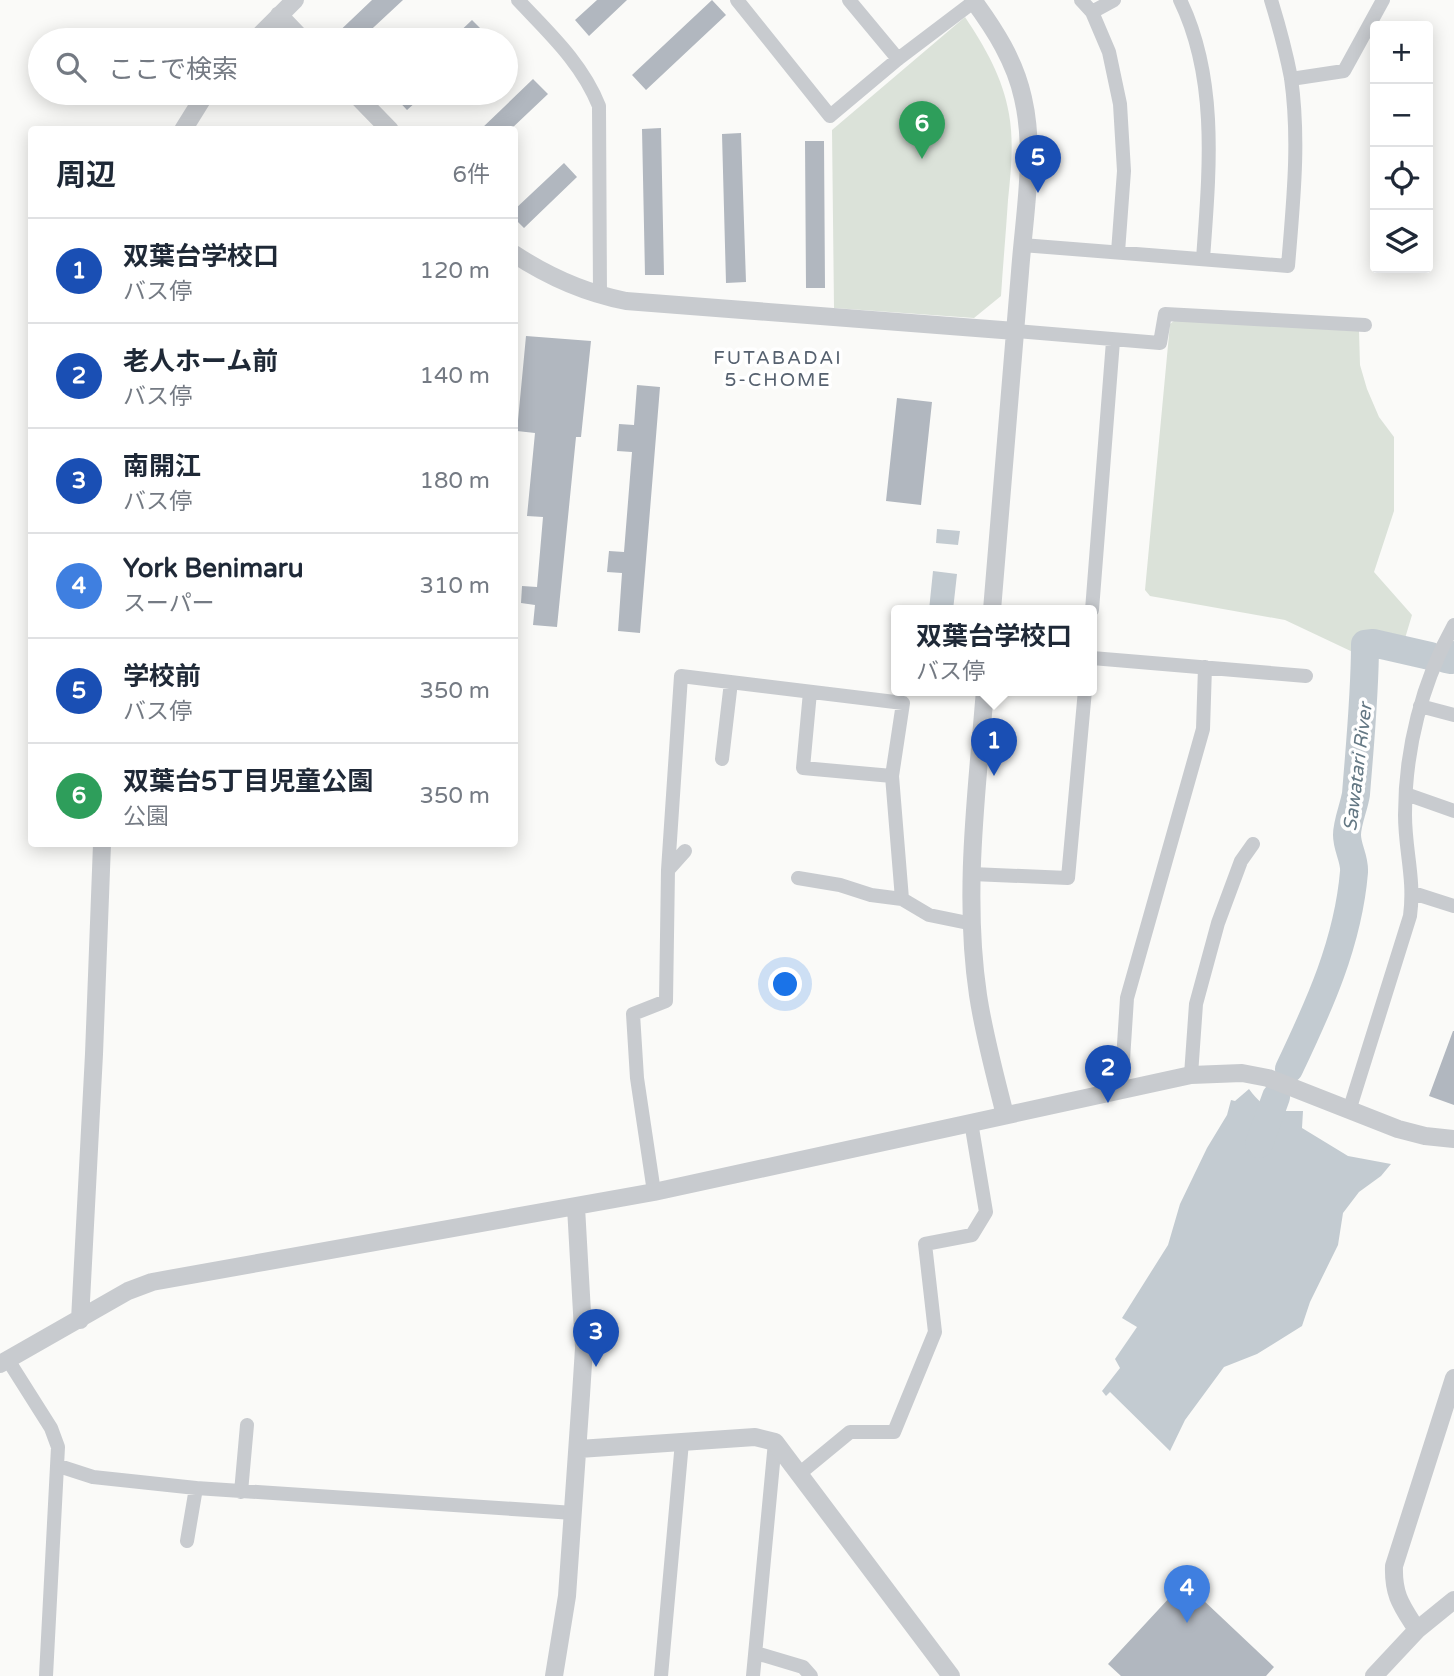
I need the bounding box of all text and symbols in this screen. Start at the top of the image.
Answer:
map controls [1370,21,1433,273]
button: + [1370,21,1433,84]
search box [28,28,518,105]
icon: search [52,48,90,86]
text: ここで検索 [108,54,238,85]
button: − [1370,84,1433,147]
pin: 6 [899,101,945,159]
pin: 5 [1015,135,1061,193]
button: locate [1370,147,1433,210]
text: 周辺 [56,157,116,194]
text: 6件 [453,161,490,189]
button: layers [1370,210,1433,273]
text: 双葉台学校口 [123,241,279,272]
text: 1 [72,257,86,285]
text: 120 m [420,257,490,285]
text: バス停 [123,278,192,306]
text: 老人ホーム前 [123,346,278,377]
district label: FUTABADAI 5-CHOME [713,347,843,391]
text: 2 [72,362,86,390]
text: 140 m [420,362,490,390]
text: バス停 [123,383,192,411]
text: 南開江 [123,451,201,482]
text: 3 [72,467,86,495]
text: 180 m [420,467,490,495]
text: バス停 [123,488,192,516]
text: York Benimaru [123,553,304,584]
text: 4 [72,572,86,600]
text: 310 m [420,572,490,600]
text: スーパー [123,590,215,618]
popup [891,605,1097,696]
text: 双葉台学校口 [916,621,1072,652]
text: バス停 [916,658,985,686]
text: 学校前 [123,661,201,692]
text: 5 [72,677,86,705]
text: 350 m [420,677,490,705]
text: バス停 [123,698,192,726]
water label: Sawatari River [1339,699,1377,832]
pin: 1 [971,718,1017,776]
text: 双葉台5丁目児童公園 [123,766,373,797]
text: 6 [72,782,86,810]
text: 350 m [420,782,490,810]
text: 公園 [123,803,169,831]
your location [768,967,802,1001]
pin: 2 [1085,1045,1131,1103]
pin: 3 [573,1309,619,1367]
pin: 4 [1164,1565,1210,1623]

